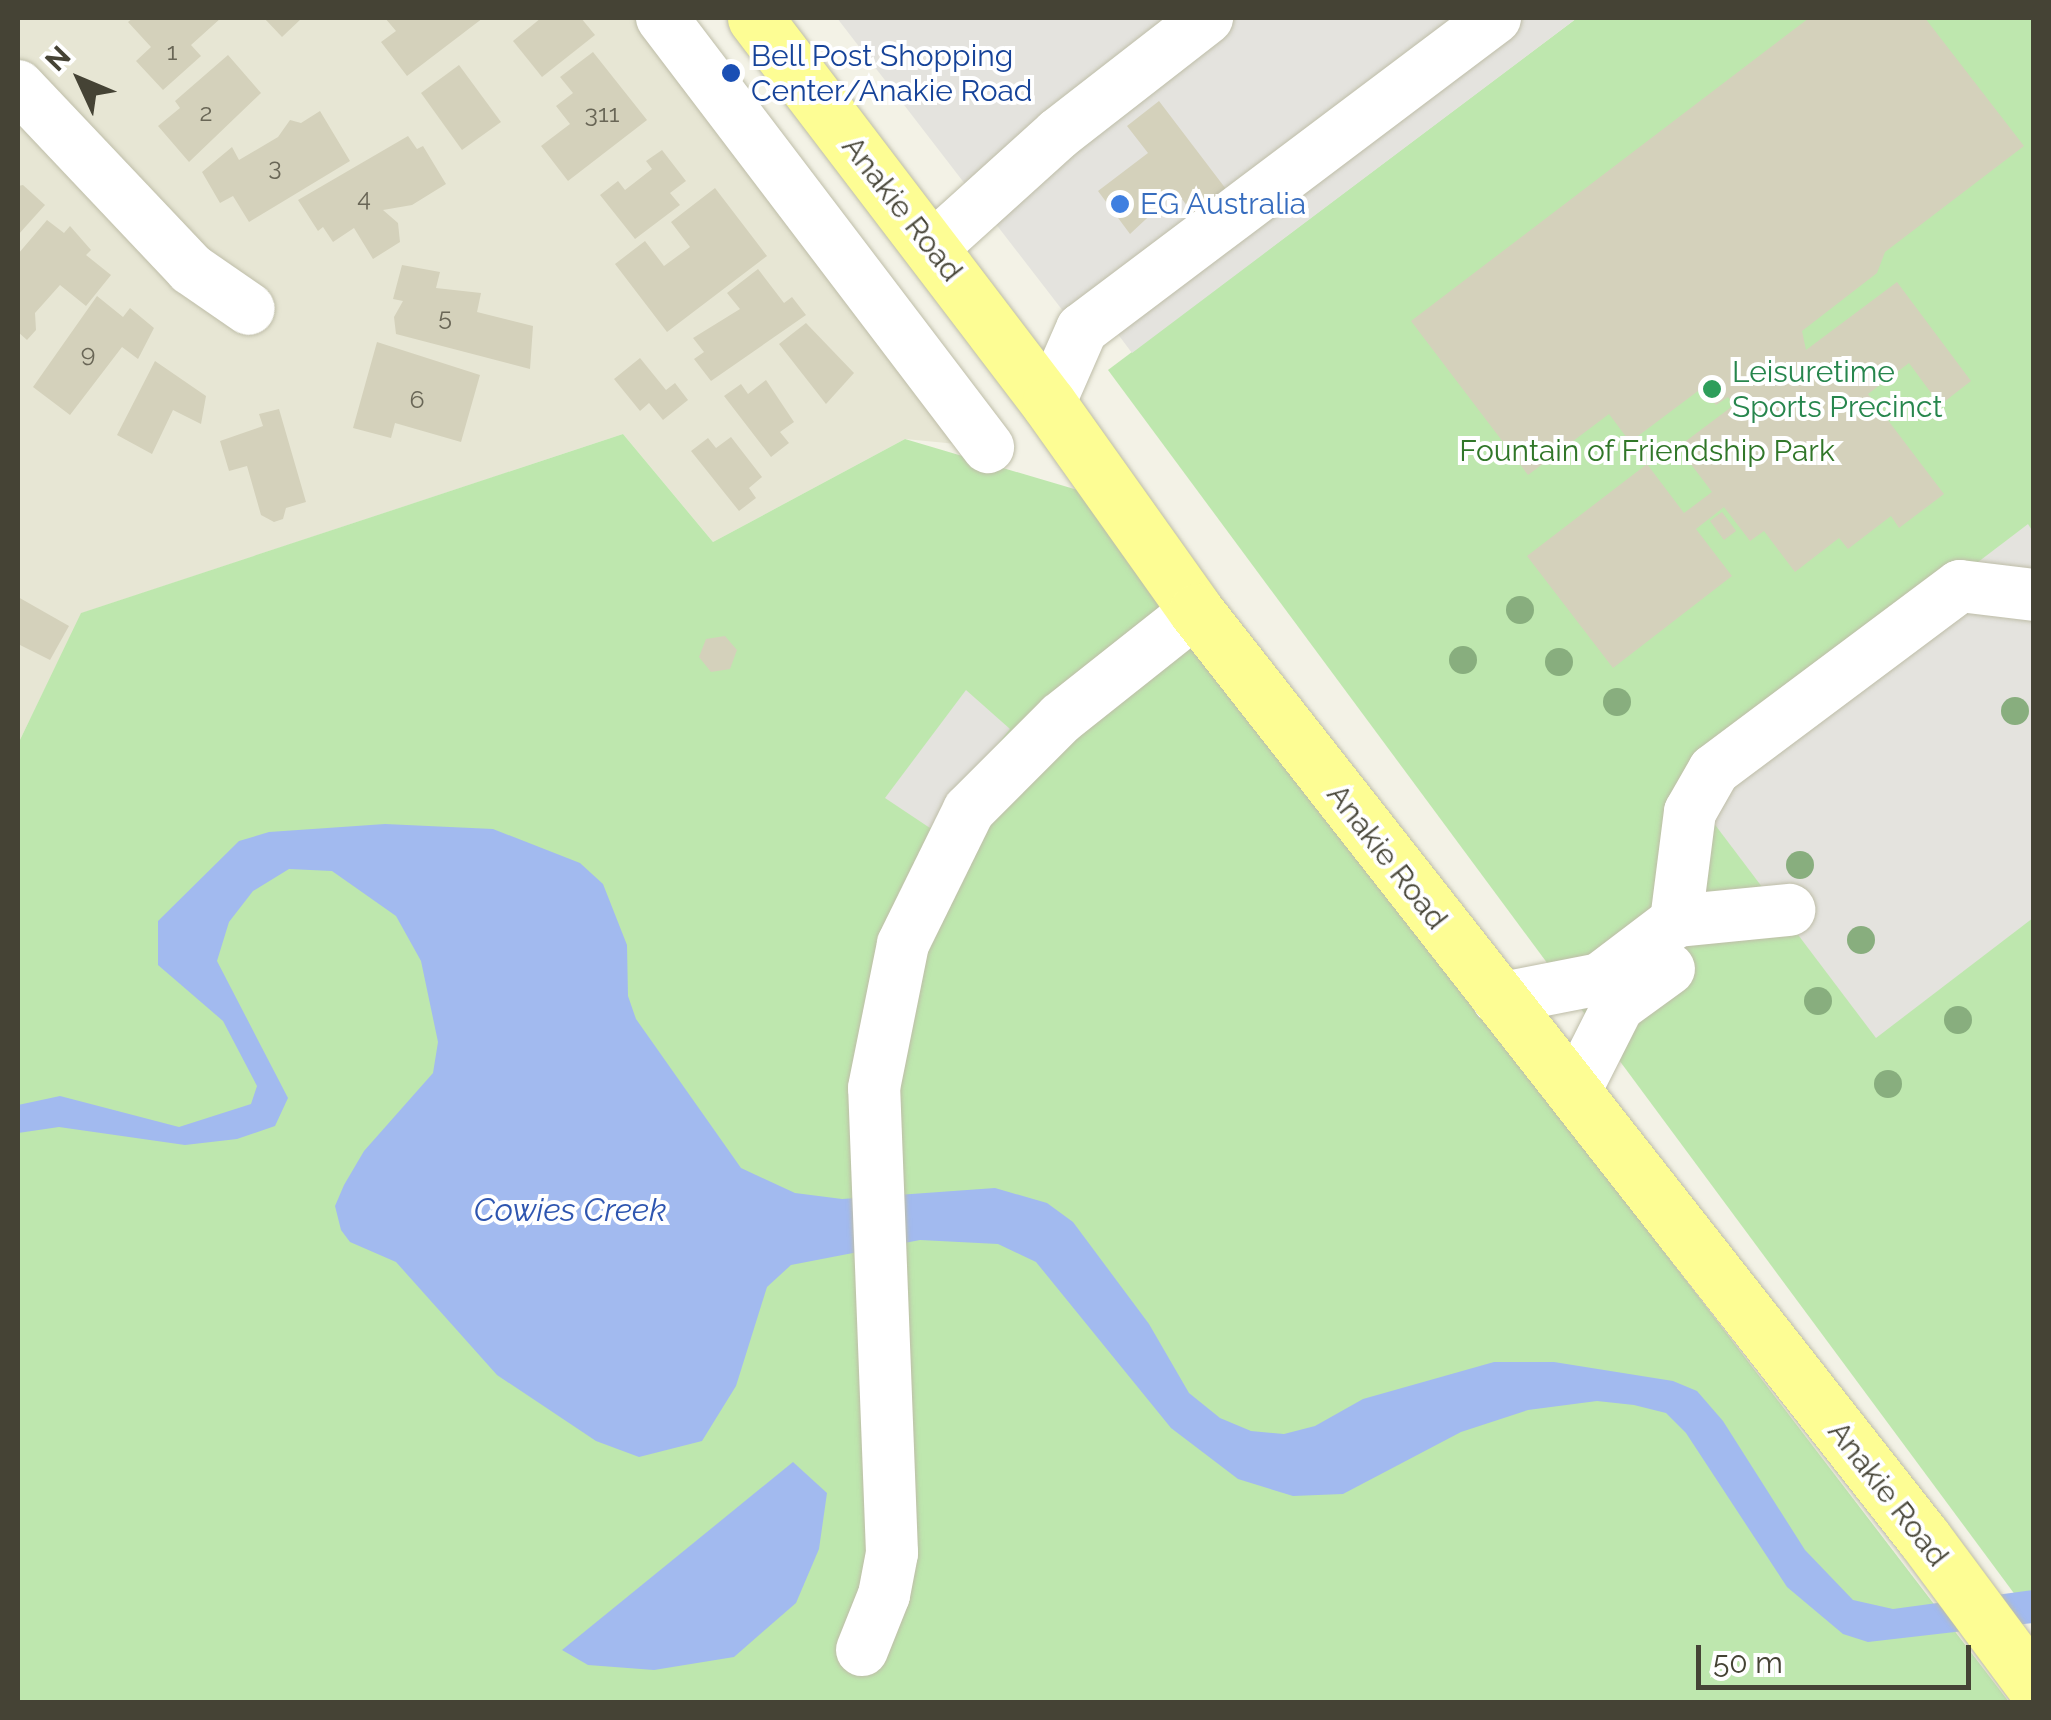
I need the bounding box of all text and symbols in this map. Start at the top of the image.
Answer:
north arrow [30,30,130,130]
house number: 1 [167,36,177,66]
place label: Bell Post Shopping Center/Anakie Road [751,38,1033,108]
text: N [39,40,77,78]
marker: Bell Post Shopping Center/Anakie Road [720,62,742,84]
house number: 2 [199,97,213,127]
house number: 311 [585,98,619,128]
street label: Anakie Road [834,129,970,289]
house number: 3 [268,151,282,181]
house number: 4 [357,182,371,212]
place label: EG Australia [1140,186,1307,222]
marker: EG Australia [1109,193,1131,215]
house number: 5 [438,301,452,331]
house number: 9 [81,338,95,368]
place label: Leisuretime Sports Precinct [1732,354,1943,424]
marker: Leisuretime Sports Precinct [1701,378,1723,400]
house number: 6 [409,384,425,414]
park label: Fountain of Friendship Park [1459,433,1835,469]
street label: Anakie Road [1319,777,1455,937]
water label: Cowies Creek [474,1191,666,1229]
street label: Anakie Road [1820,1414,1956,1574]
scale bar [1701,1625,1976,1687]
text: 50 m [1713,1645,1783,1680]

